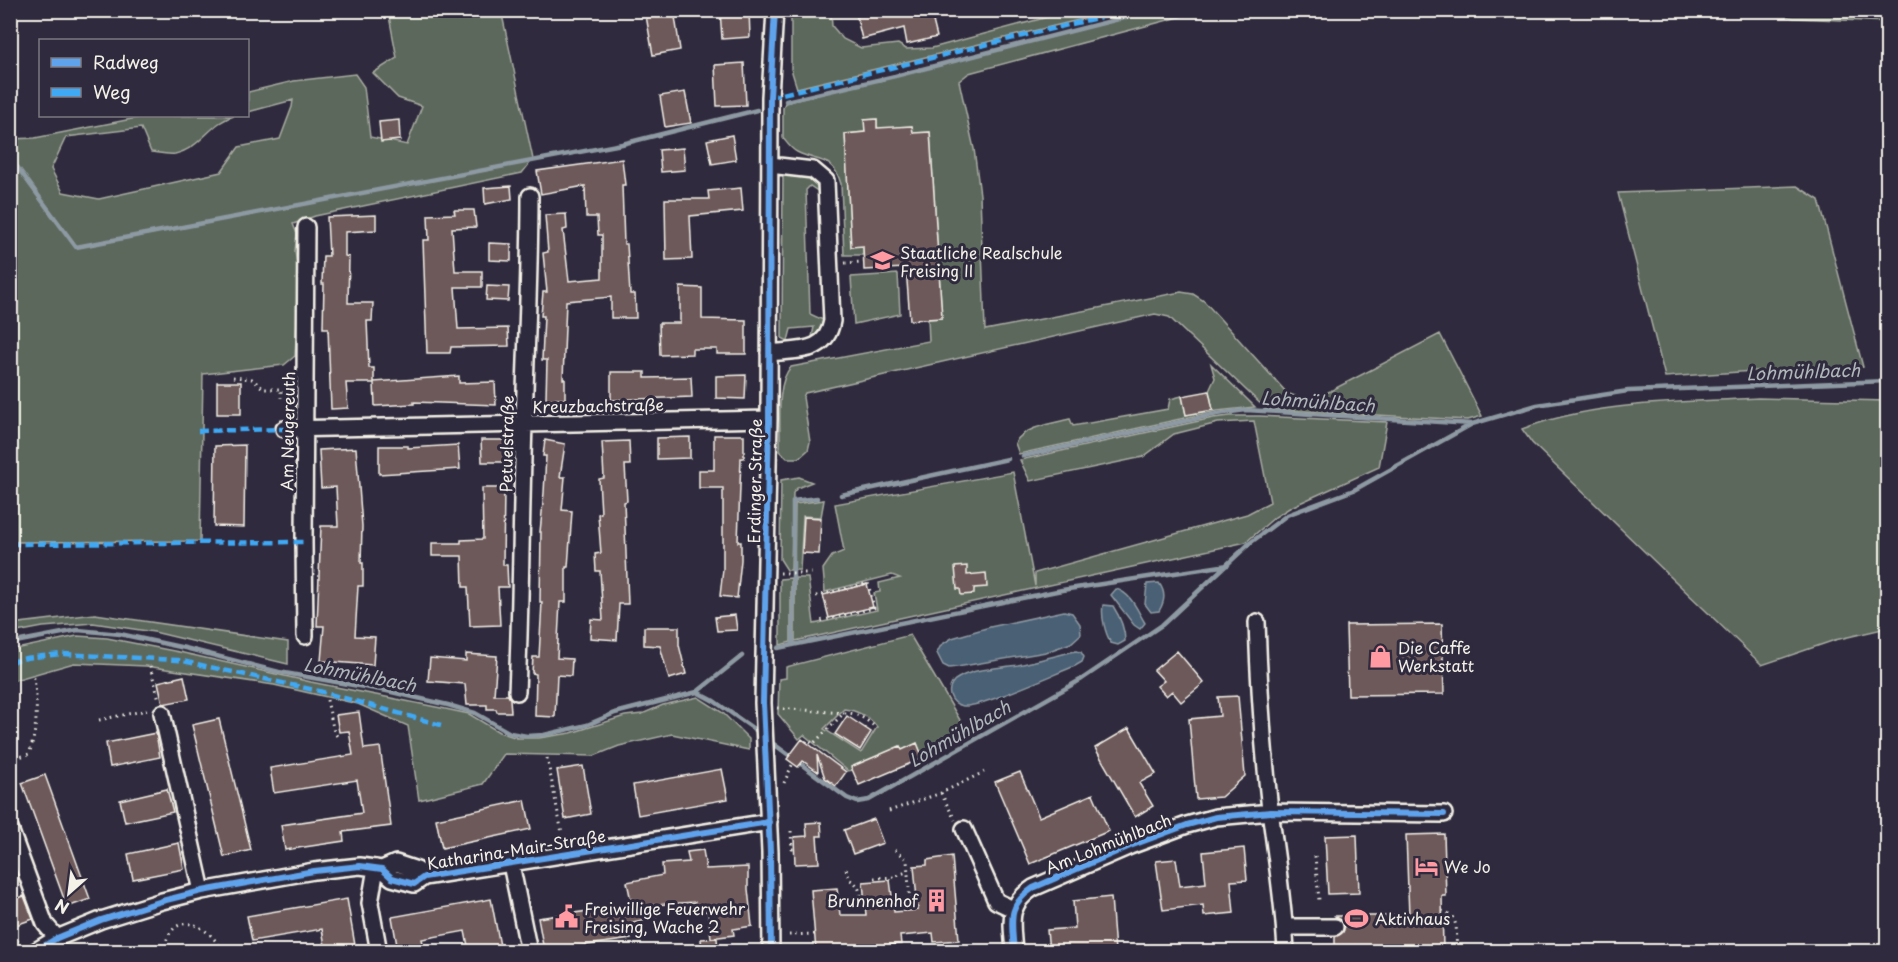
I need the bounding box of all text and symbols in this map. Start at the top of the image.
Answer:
legend [39,39,249,117]
text: Radweg [93,48,159,75]
text: Weg [93,78,131,105]
place label: Staatliche Realschule Freising II [900,240,1063,282]
school or university icon: Staatliche Realschule Freising II [869,248,895,274]
water label: Lohmühlbach [1746,356,1861,386]
street label: Am Neugereuth [274,371,300,491]
water label: Lohmühlbach [1260,384,1376,418]
street label: Kreuzbachstraße [532,392,664,418]
street label: Petuelstraße [493,395,519,493]
street label: Erdinger Straße [741,419,767,543]
place label: Die Caffe Werkstatt [1398,635,1474,677]
shop icon: Die Caffe Werkstatt [1367,643,1393,669]
water label: Lohmühlbach [302,650,419,698]
water label: Lohmühlbach [903,693,1015,773]
street label: Am Lohmühlbach [1041,807,1175,879]
street label: Katharina-Mair-Straße [425,823,607,875]
hotel icon: We Jo [1413,853,1439,879]
place label: We Jo [1444,854,1491,878]
north arrow [39,863,99,923]
building icon: Brunnenhof [923,887,949,913]
place label: Brunnenhof [827,888,920,912]
text: N [50,894,73,921]
place label: Freiwillige Feuerwehr Freising, Wache 2 [584,896,746,938]
public building icon: Freiwillige Feuerwehr Freising, Wache 2 [553,904,579,930]
sports icon: Aktivhaus [1344,905,1370,931]
place label: Aktivhaus [1375,906,1450,930]

